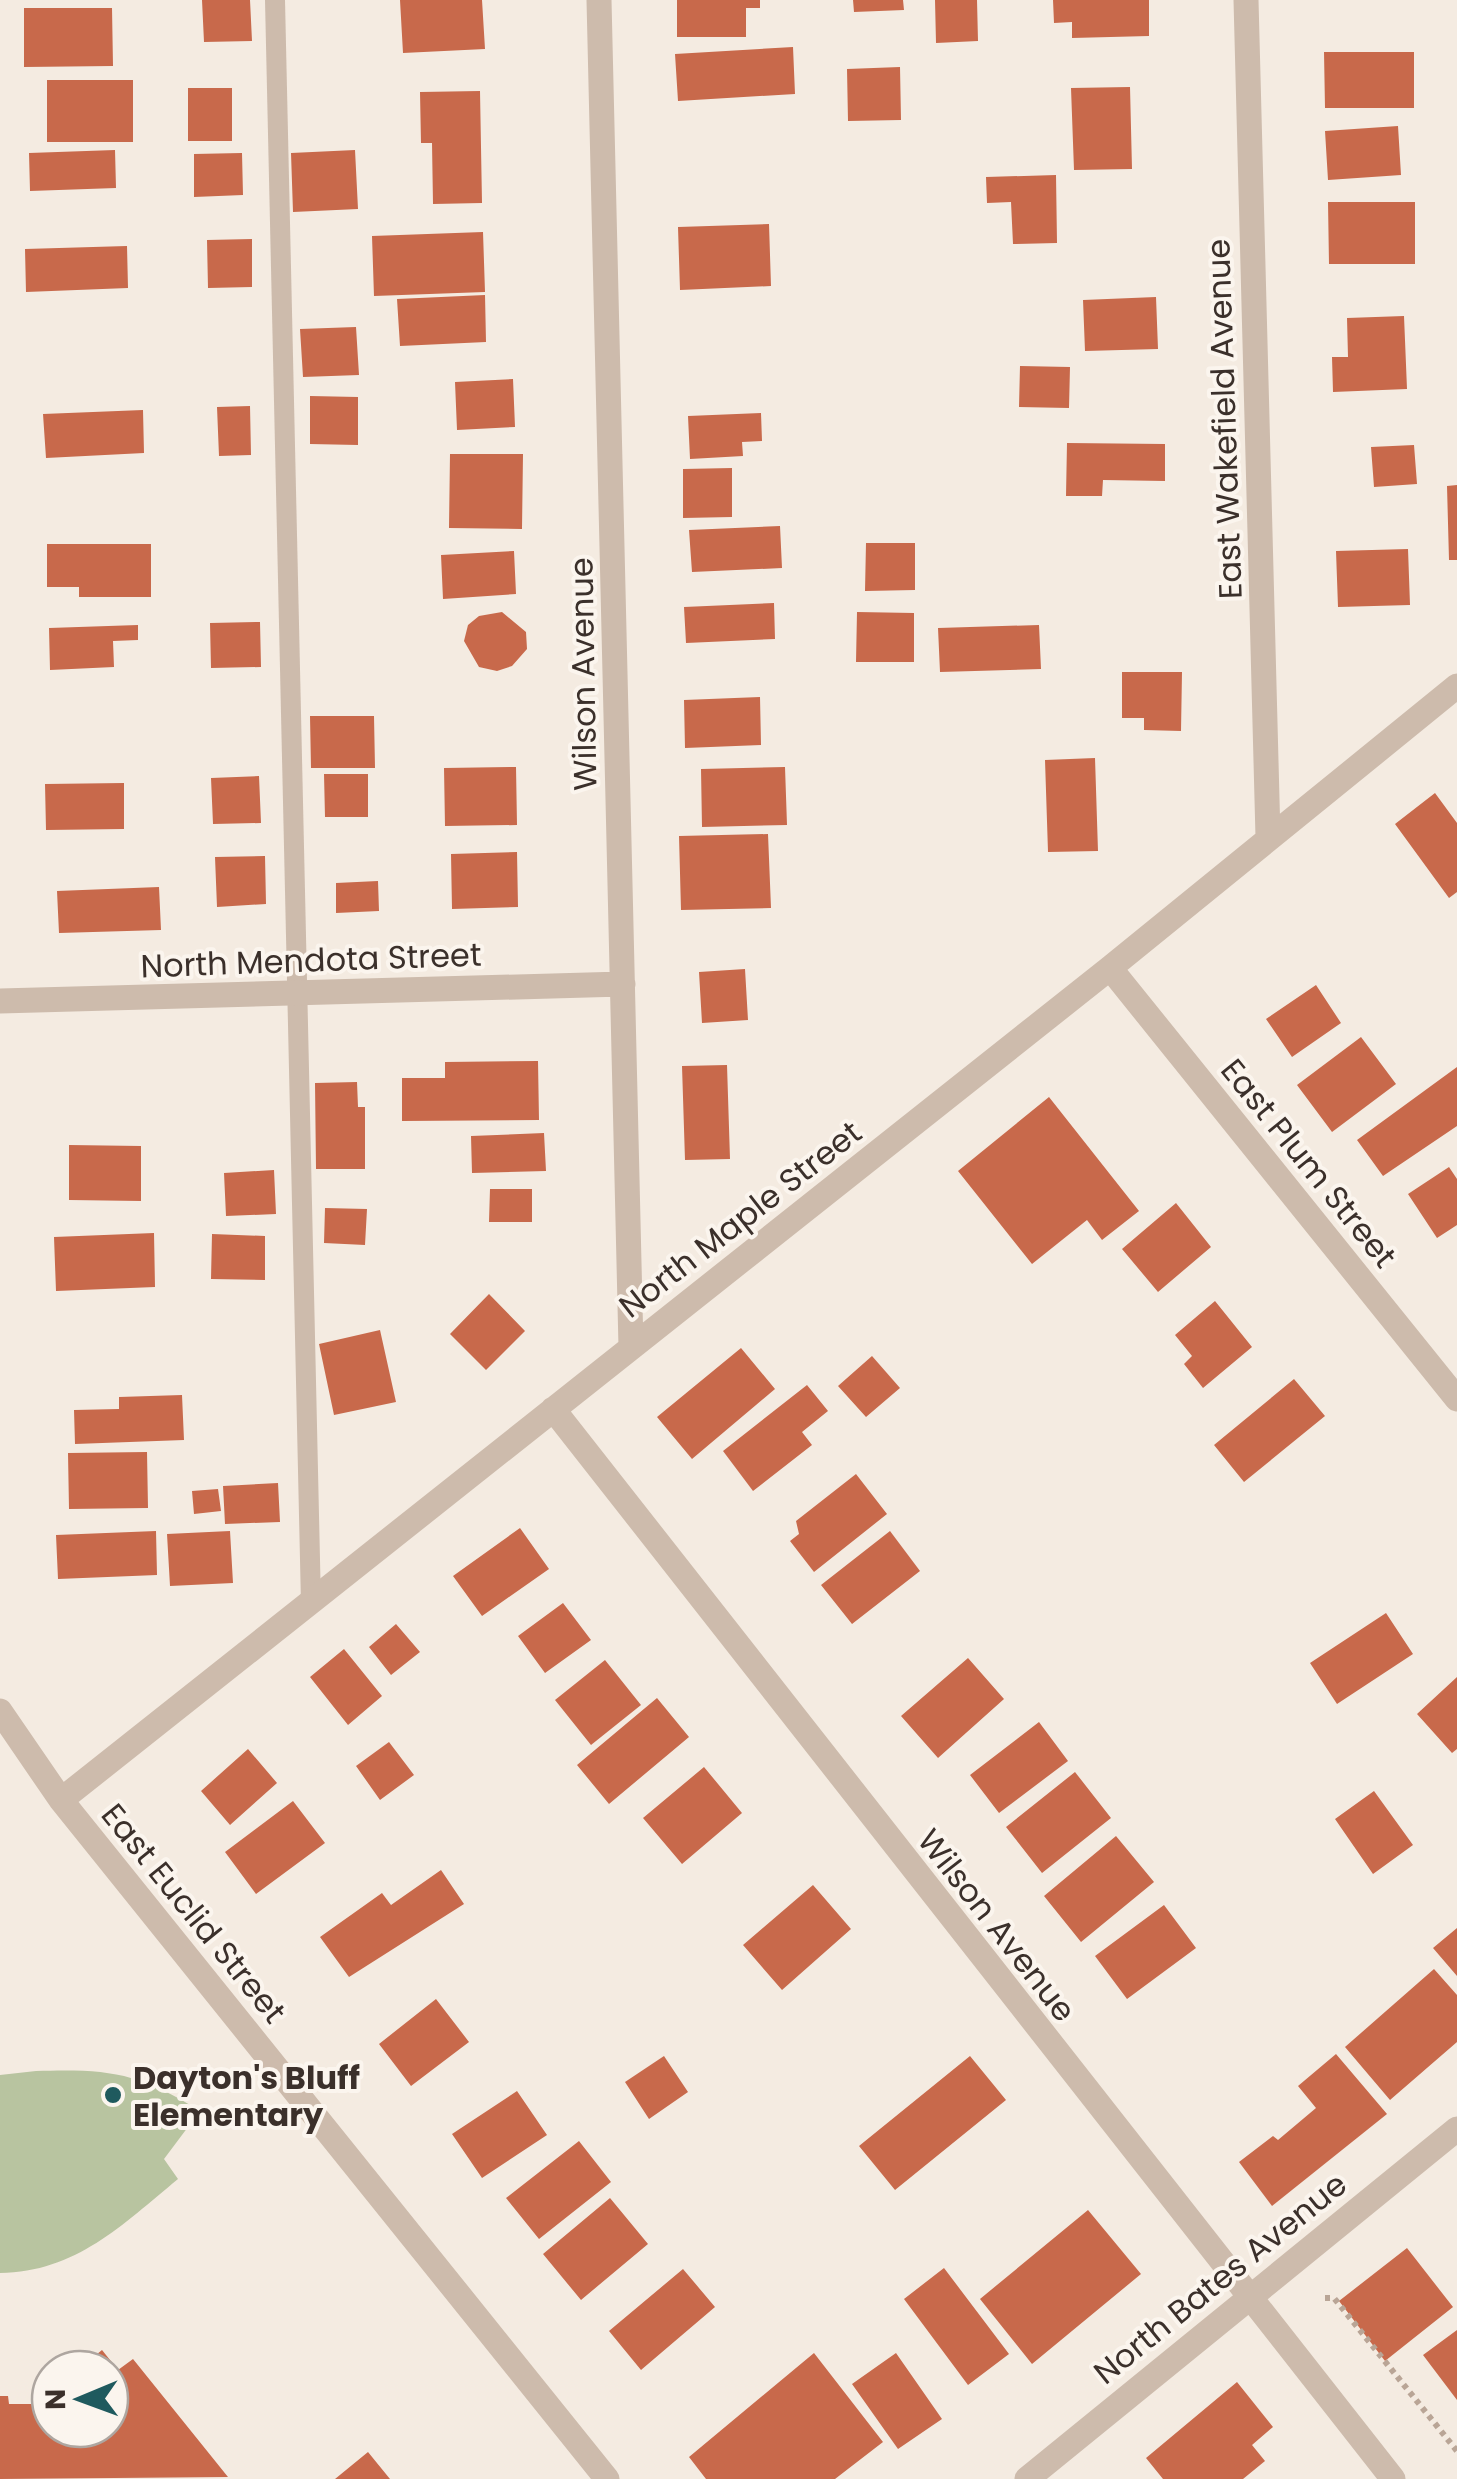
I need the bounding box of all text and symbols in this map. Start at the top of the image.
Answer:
street label: East Wakefield Avenue [1195,238,1253,600]
street label: Wilson Avenue [558,557,608,791]
street label: North Mendota Street [140,932,482,988]
street label: East Plum Street [1211,1049,1407,1277]
street label: North Maple Street [609,1110,871,1328]
street label: East Euclid Street [91,1794,297,2032]
street label: Wilson Avenue [907,1819,1087,2031]
place label: Dayton's Bluff Elementary [133,2055,360,2137]
marker: Dayton's Bluff Elementary [102,2084,124,2106]
street label: North Bates Avenue [1084,2162,1356,2394]
north arrow [30,2349,130,2449]
text: N [36,2389,75,2410]

